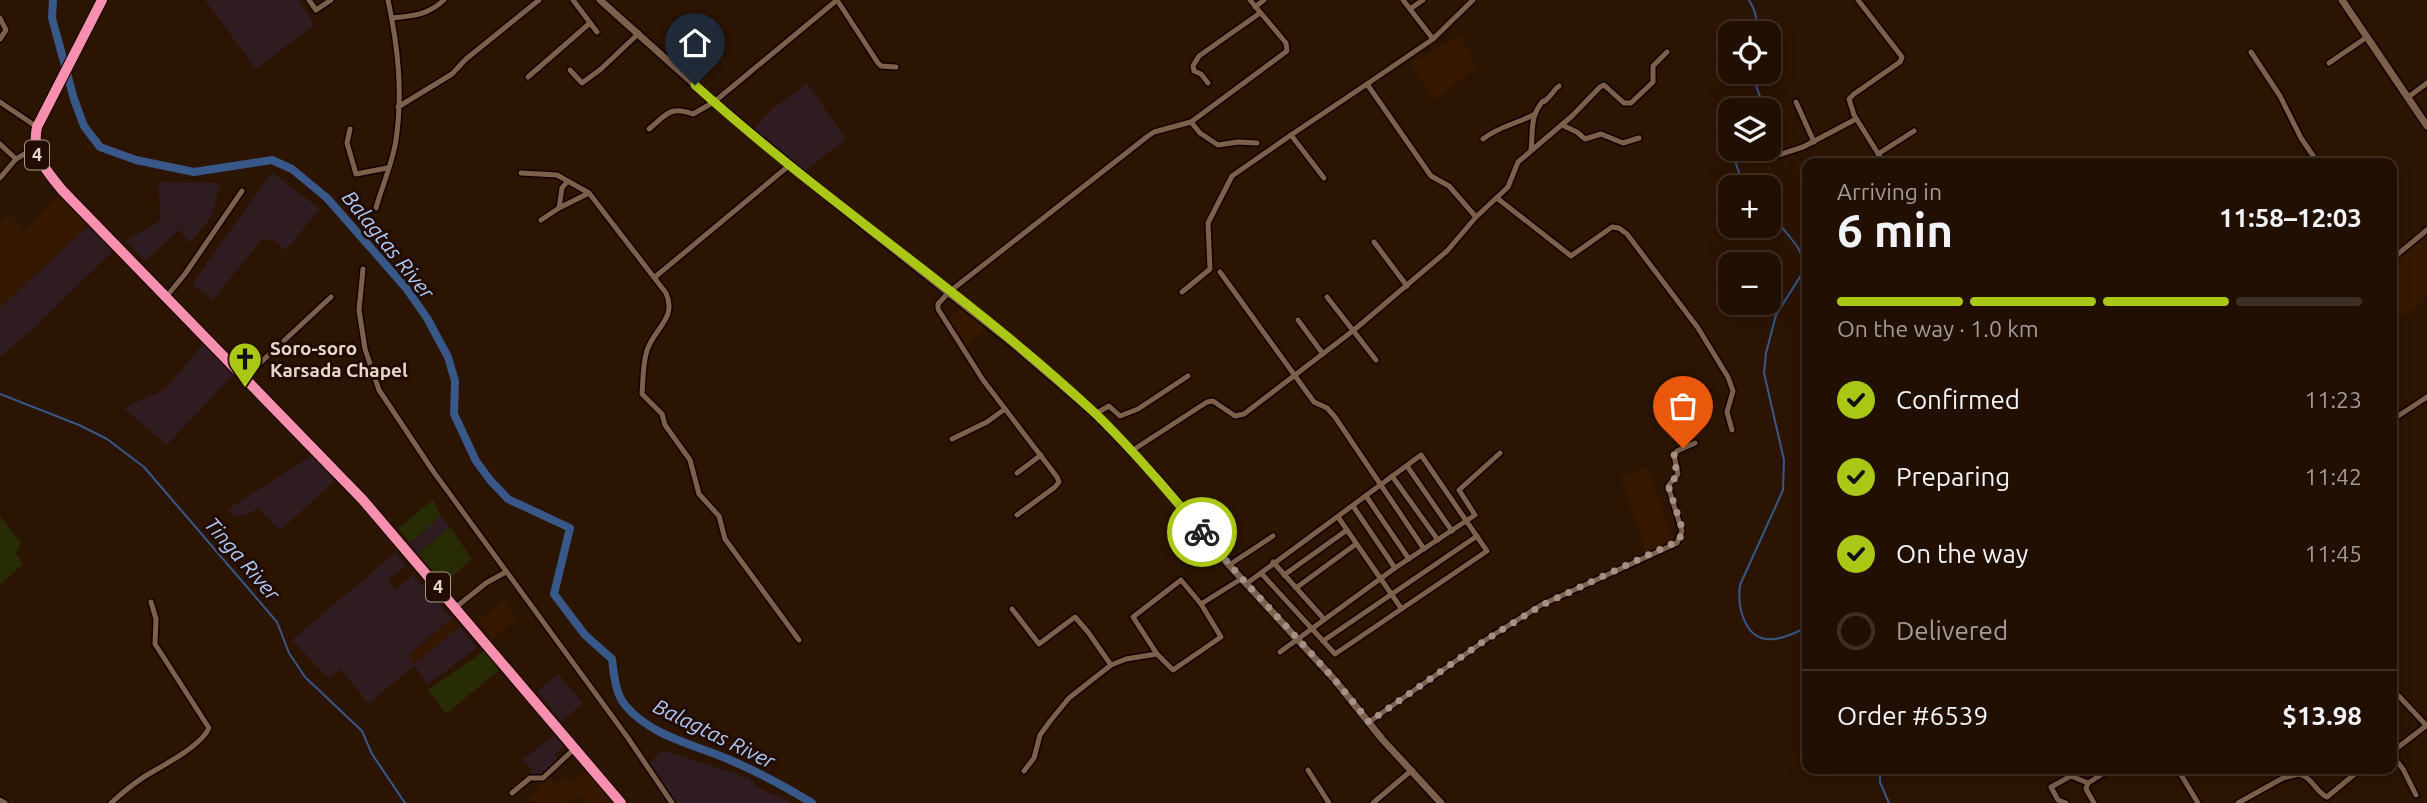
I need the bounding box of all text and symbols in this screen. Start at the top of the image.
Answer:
pin [665,13,725,85]
map controls [1718,21,1781,315]
button: locate [1718,21,1781,84]
icon: home [676,24,714,62]
button: layers [1718,98,1781,161]
road number: 4 [25,140,49,170]
button: + [1718,175,1781,238]
text: Arriving in [1837,179,1942,204]
water label: Balagtas River [338,185,440,304]
text: 11:58–12:03 [2219,203,2362,232]
text: 6 min [1837,204,1953,256]
button: − [1718,252,1781,315]
text: On the way · 1.0 km [1837,316,2039,341]
place label: Soro-soro Karsada Chapel [270,337,408,381]
church icon: Soro-soro Karsada Chapel [226,340,264,389]
pin [1653,376,1713,448]
icon: check [1837,381,1875,419]
text: Confirmed [1896,385,2020,414]
icon: bag [1664,387,1702,425]
text: 11:23 [2304,387,2362,412]
icon: check [1837,458,1875,496]
text: Preparing [1896,462,2010,491]
text: 11:42 [2304,464,2362,489]
courier [1167,497,1237,567]
water label: Tinga River [200,512,286,606]
icon: bike [1183,513,1221,551]
icon: check [1837,535,1875,573]
text: On the way [1896,539,2028,568]
text: 11:45 [2304,541,2362,566]
road number: 4 [426,572,450,602]
text: Delivered [1896,616,2008,645]
water label: Balagtas River [650,693,780,773]
text: Order #6539 [1837,701,1988,730]
text: $13.98 [2282,701,2362,730]

